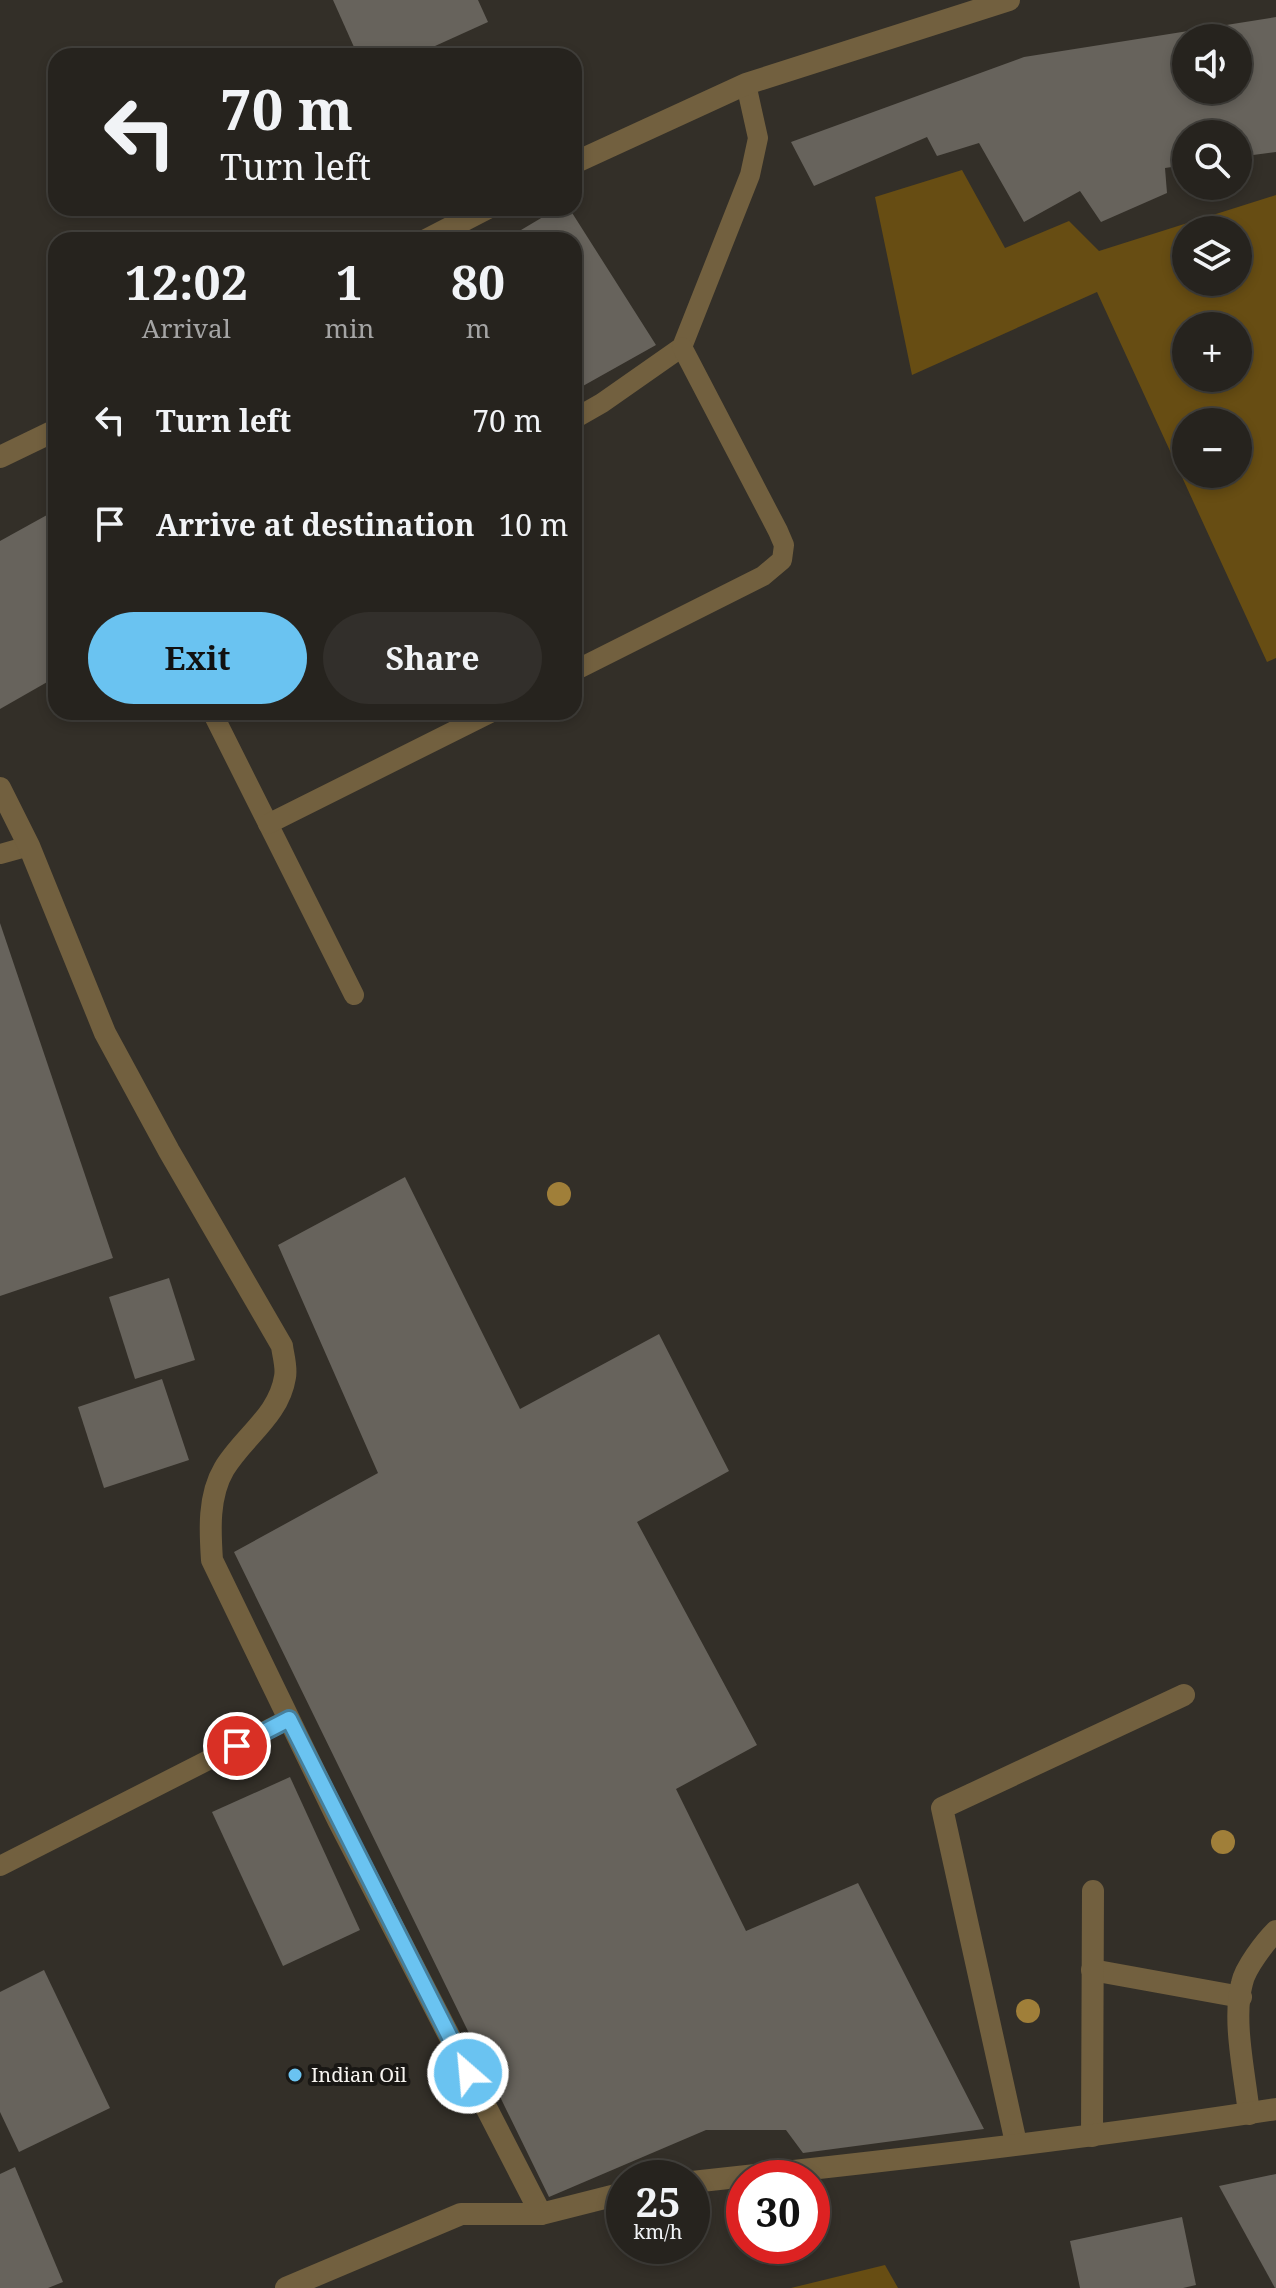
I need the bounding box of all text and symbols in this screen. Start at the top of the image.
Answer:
map controls [1172,24,1252,488]
button: sound [1172,24,1252,104]
text: 70 m [220,70,353,146]
icon: left [88,80,192,184]
button: search [1172,120,1252,200]
text: Turn left [220,142,371,191]
button: layers [1172,216,1252,296]
text: 12:02 [125,249,248,314]
text: 1 [336,249,363,314]
text: 80 [451,249,505,314]
text: Arrival [142,310,231,346]
text: min [325,310,374,346]
text: m [466,310,490,346]
button: + [1172,312,1252,392]
icon: left [88,398,132,442]
text: Turn left [156,400,291,441]
text: 70 m [472,400,542,441]
button: − [1172,408,1252,488]
icon: arrive [88,502,132,546]
text: Arrive at destination [156,504,475,545]
text: 10 m [499,504,568,545]
button: Exit [88,612,307,704]
button: Share [323,612,542,704]
pin [203,1712,271,1780]
icon: arrive [215,1724,259,1768]
position arrow [426,2031,510,2115]
place label: Indian Oil [311,2061,407,2088]
marker: Indian Oil [286,2066,304,2084]
speed limit sign: 30 [726,2160,830,2264]
text: 25 [635,2174,681,2229]
text: km/h [633,2218,683,2245]

